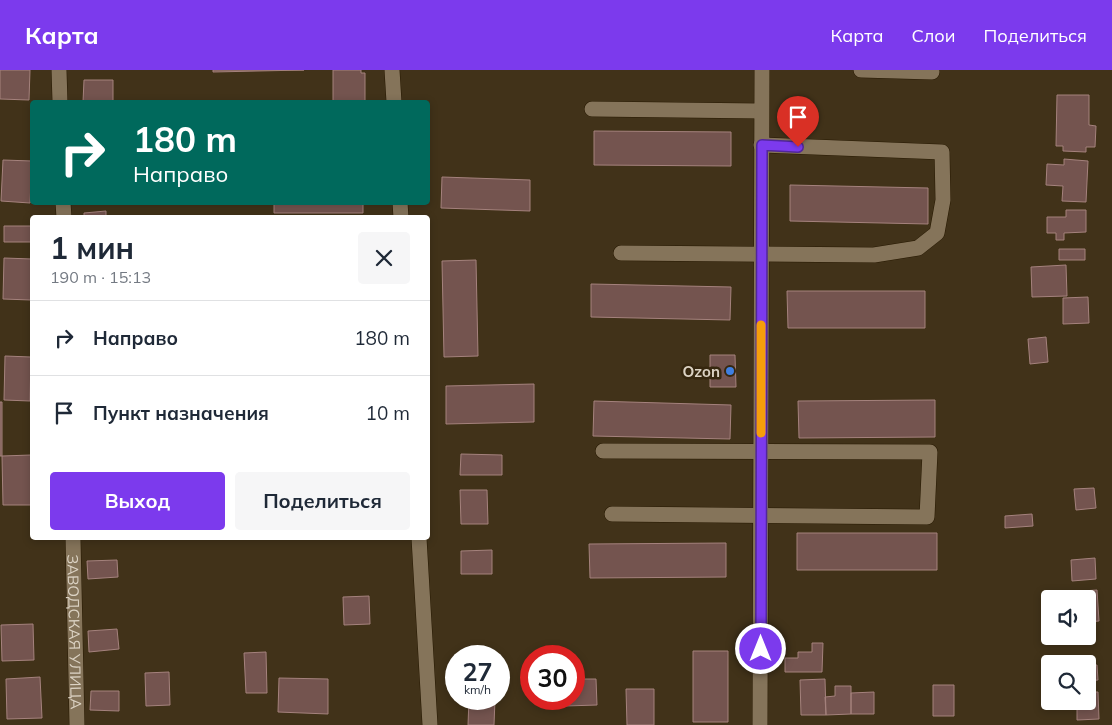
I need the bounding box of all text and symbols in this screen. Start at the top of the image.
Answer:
text: Карта [25,20,99,50]
text: Карта [831,24,883,47]
text: Слои [911,24,956,47]
text: Поделиться [984,24,1087,47]
pin [777,96,819,147]
icon: arrive [784,103,812,131]
text: 180 m [133,117,237,161]
icon: right [50,120,115,185]
text: Направо [133,160,228,188]
text: 1 мин [50,229,134,267]
button: close [358,232,410,284]
text: 190 m · 15:13 [50,267,151,287]
icon: right [50,324,78,352]
text: Направо [93,326,178,350]
text: 180 m [354,326,410,350]
place label: Ozon [683,362,720,381]
marker: Ozon [724,365,736,377]
icon: arrive [50,399,78,427]
text: Пункт назначения [93,401,269,425]
text: 10 m [366,401,410,425]
button: Выход [50,472,225,530]
button: Поделиться [235,472,410,530]
street label: ЗАВОДСКАЯ УЛИЦА [64,554,86,710]
map controls [1041,590,1096,710]
button: sound [1041,590,1096,645]
position arrow [734,622,786,674]
speed limit sign: 30 [520,645,585,710]
button: search [1041,655,1096,710]
text: 27 [462,656,493,687]
text: km/h [464,682,491,697]

